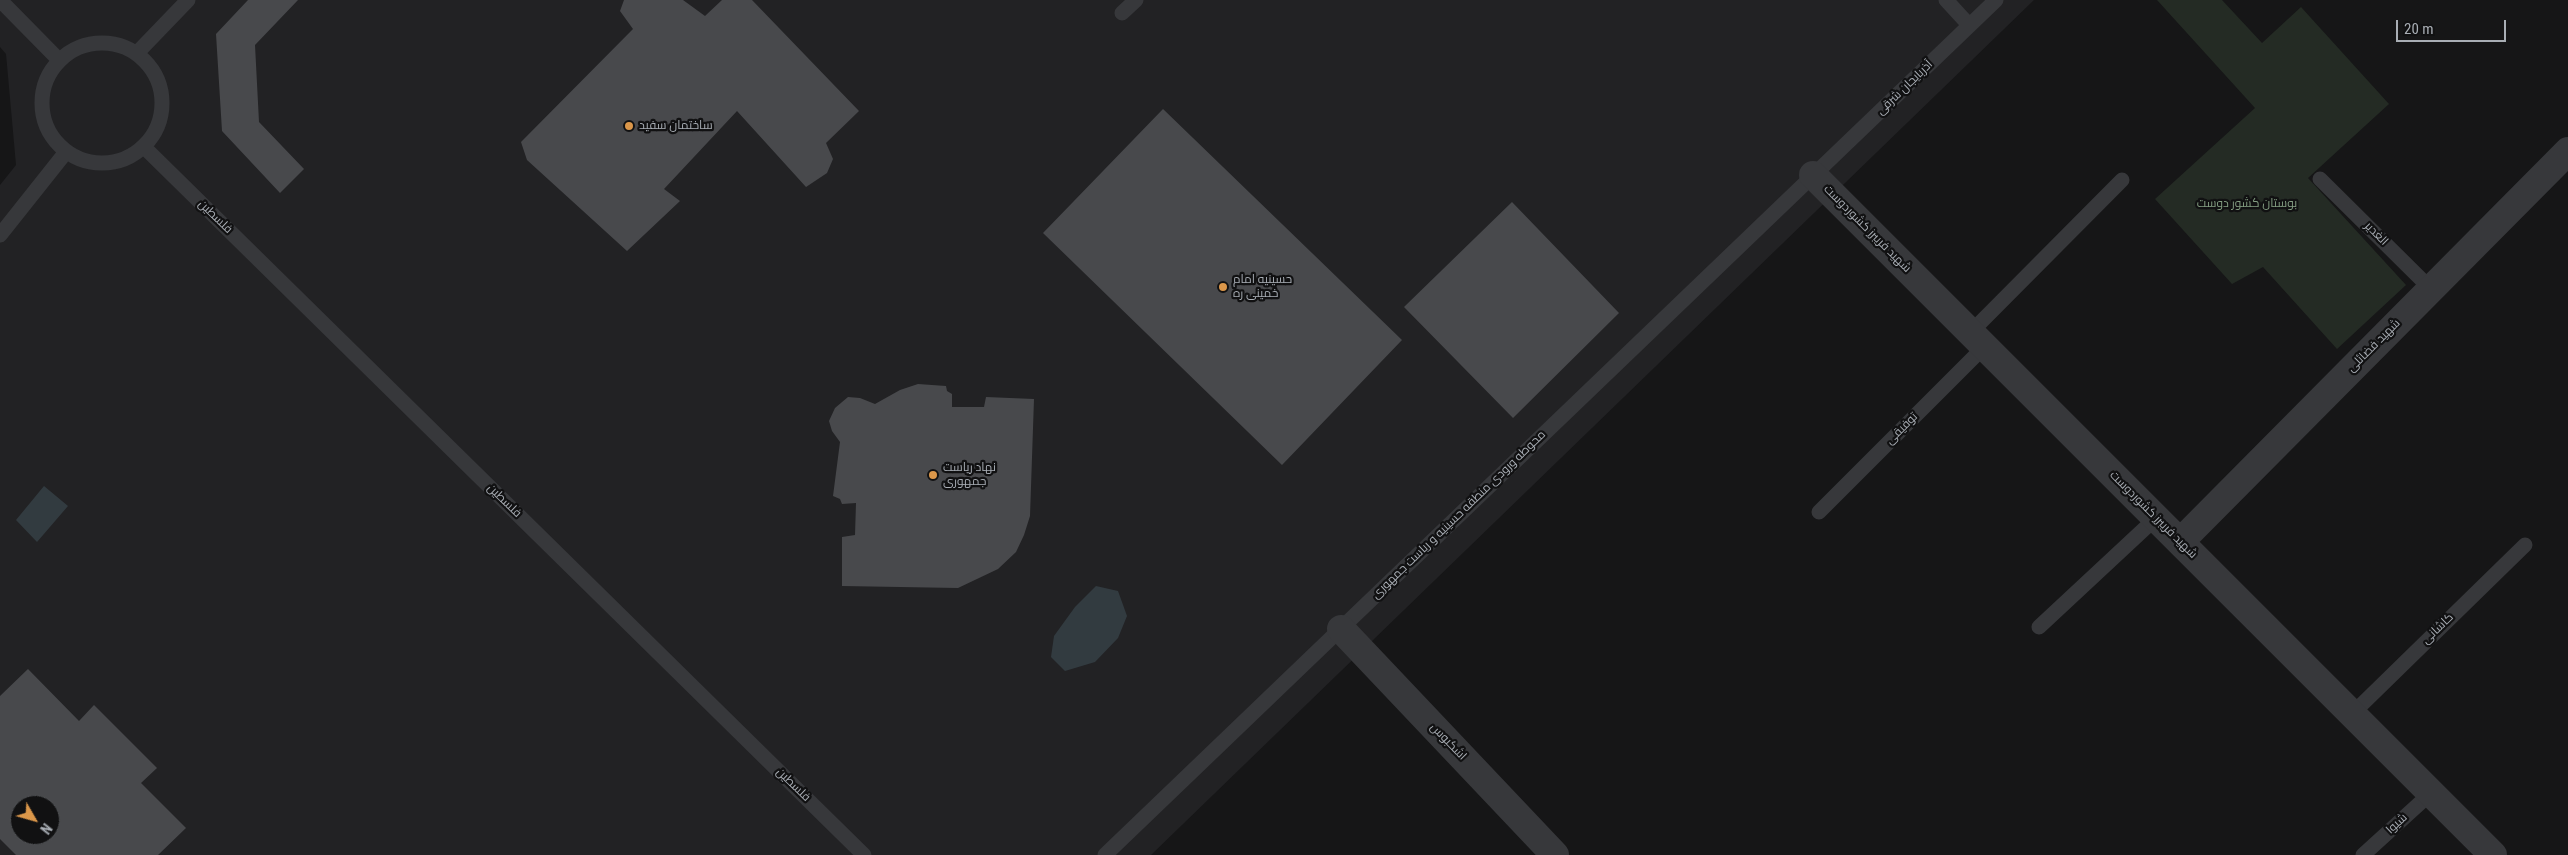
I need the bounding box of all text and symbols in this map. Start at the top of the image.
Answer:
scale bar [2398,10,2508,42]
text: 20 m [2404,20,2434,38]
street label: آذربایجان شرقی [1874,58,1936,118]
place label: ساختمان سفید [639,119,713,133]
marker: ساختمان سفید [623,120,635,132]
street label: شهید فریبرز کشوردوست [1820,182,1914,276]
street label: فلسطین [195,197,235,237]
park label: بوستان کشور دوست [2197,197,2297,211]
street label: الغدیر [2361,219,2391,249]
place label: حسینیه امام خمینی ره [1233,273,1292,301]
marker: حسینیه امام خمینی ره [1217,281,1229,293]
street label: شهید فضائلی [2344,316,2404,376]
street label: توفیقی [1883,410,1921,448]
street label: محوطه ورودی منطقه حسینیه و ریاست جمهوری [1369,428,1549,602]
place label: نهاد ریاست جمهوری [943,461,996,489]
street label: شهید فریبرز کشوردوست [2106,468,2200,562]
marker: نهاد ریاست جمهوری [927,469,939,481]
street label: فلسطین [484,481,524,521]
street label: کاشانی [2419,611,2457,647]
street label: اشکبوس [1427,720,1469,764]
street label: فلسطین [773,765,813,805]
north arrow [10,795,60,845]
street label: شیوا [2383,811,2411,837]
text: N [37,820,55,837]

